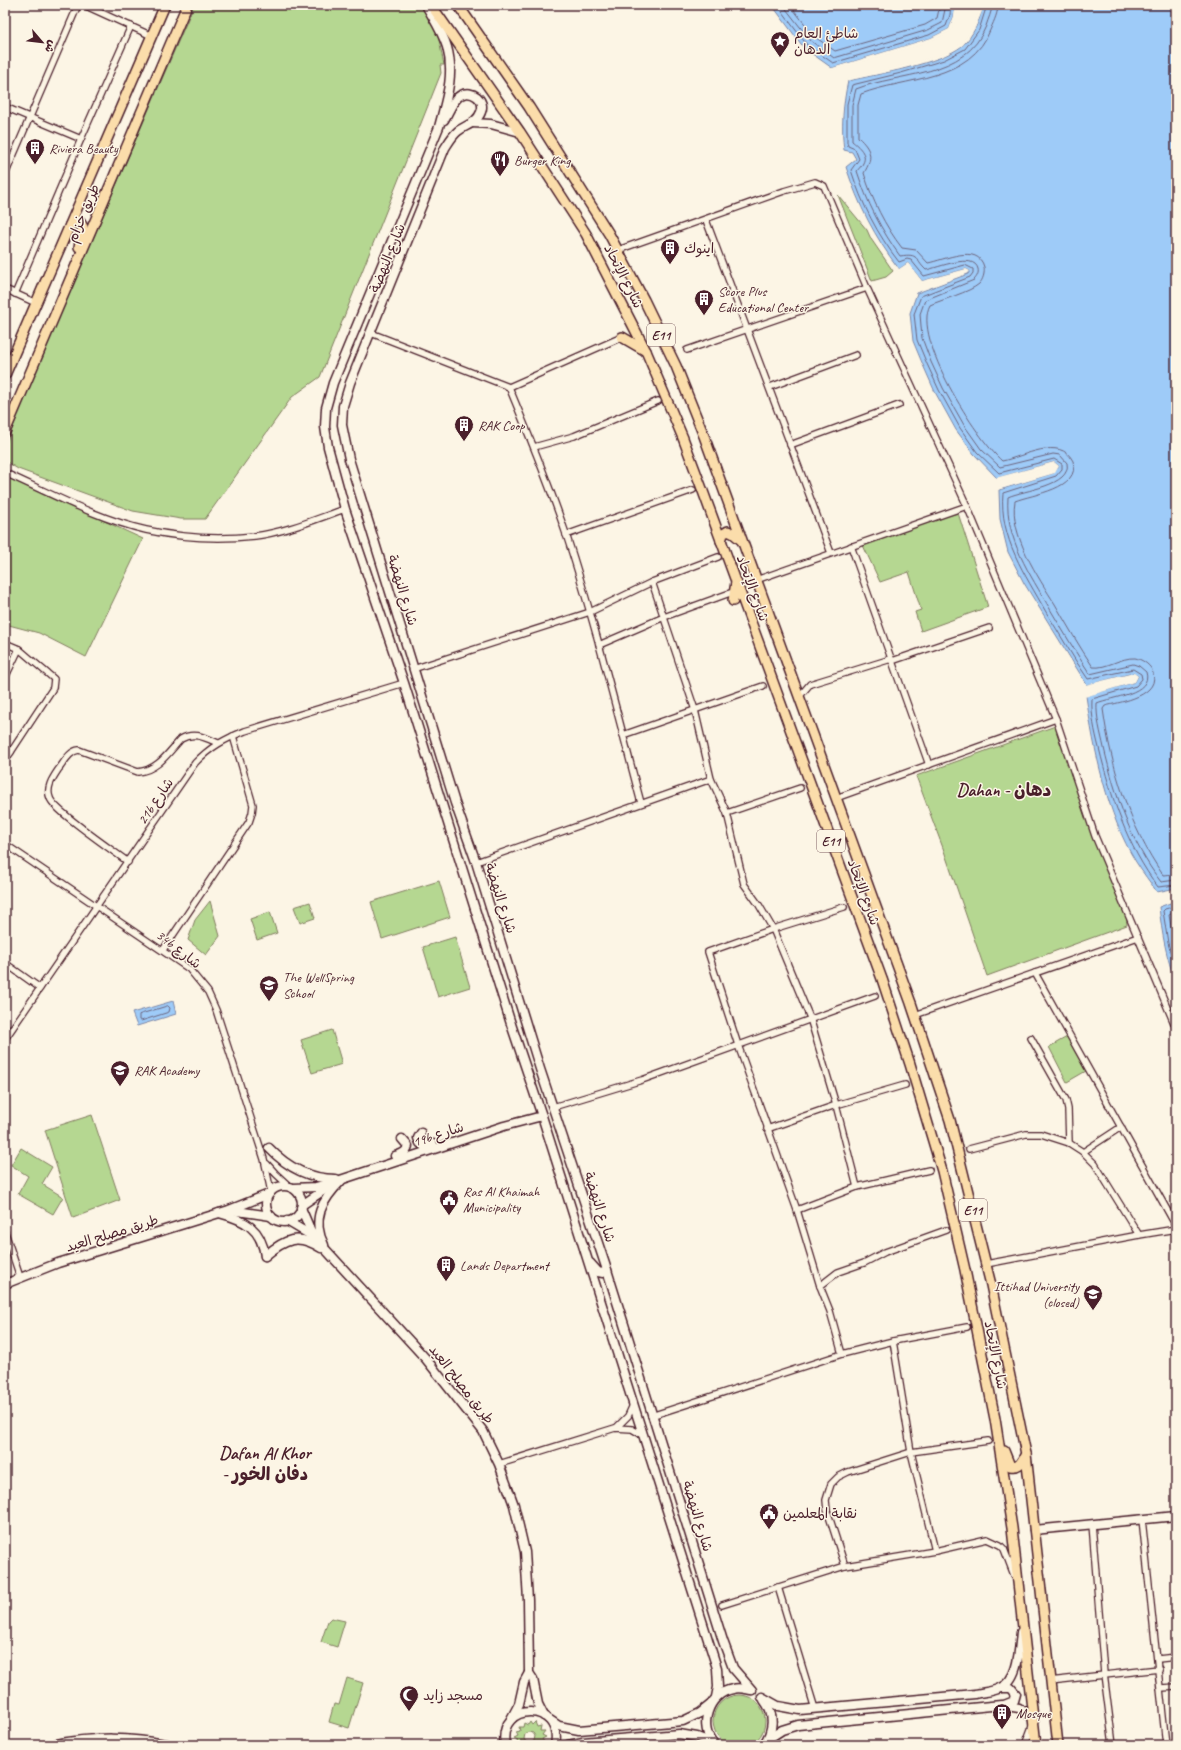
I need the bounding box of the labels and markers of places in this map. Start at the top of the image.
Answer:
place label: شاطئ العام الدهان [794,25,858,58]
place icon: شاطئ العام الدهان [769,30,791,58]
building icon: Riviera Beauty [24,137,46,165]
place label: Riviera Beauty [49,140,119,157]
restaurant icon: Burger King [489,149,511,177]
place label: Burger King [514,152,571,169]
building icon: اينوك [659,237,681,265]
place label: اينوك [684,240,714,258]
place label: Score Plus Educational Center [718,283,809,316]
building icon: Score Plus Educational Center [693,288,715,316]
building icon: RAK Coop [453,414,475,442]
place label: RAK Coop [478,417,525,434]
place label: The WellSpring School [283,969,355,1002]
school or university icon: The WellSpring School [258,974,280,1002]
school or university icon: RAK Academy [109,1059,131,1087]
place label: RAK Academy [134,1062,201,1079]
place label: Ras Al Khaimah Municipality [463,1183,540,1216]
public building icon: Ras Al Khaimah Municipality [438,1188,460,1216]
building icon: Lands Department [435,1254,457,1282]
place label: Lands Department [460,1257,551,1274]
place label: Ittihad University (closed) [994,1278,1080,1311]
school or university icon: Ittihad University (closed) [1082,1283,1104,1311]
public building icon: نقابة المعلمين [758,1502,780,1530]
place label: نقابة المعلمين [783,1505,857,1522]
mosque icon: مسجد زايد [398,1684,420,1712]
place label: مسجد زايد [423,1687,483,1704]
building icon: Mosque [991,1702,1013,1730]
place label: Mosque [1016,1705,1052,1722]

